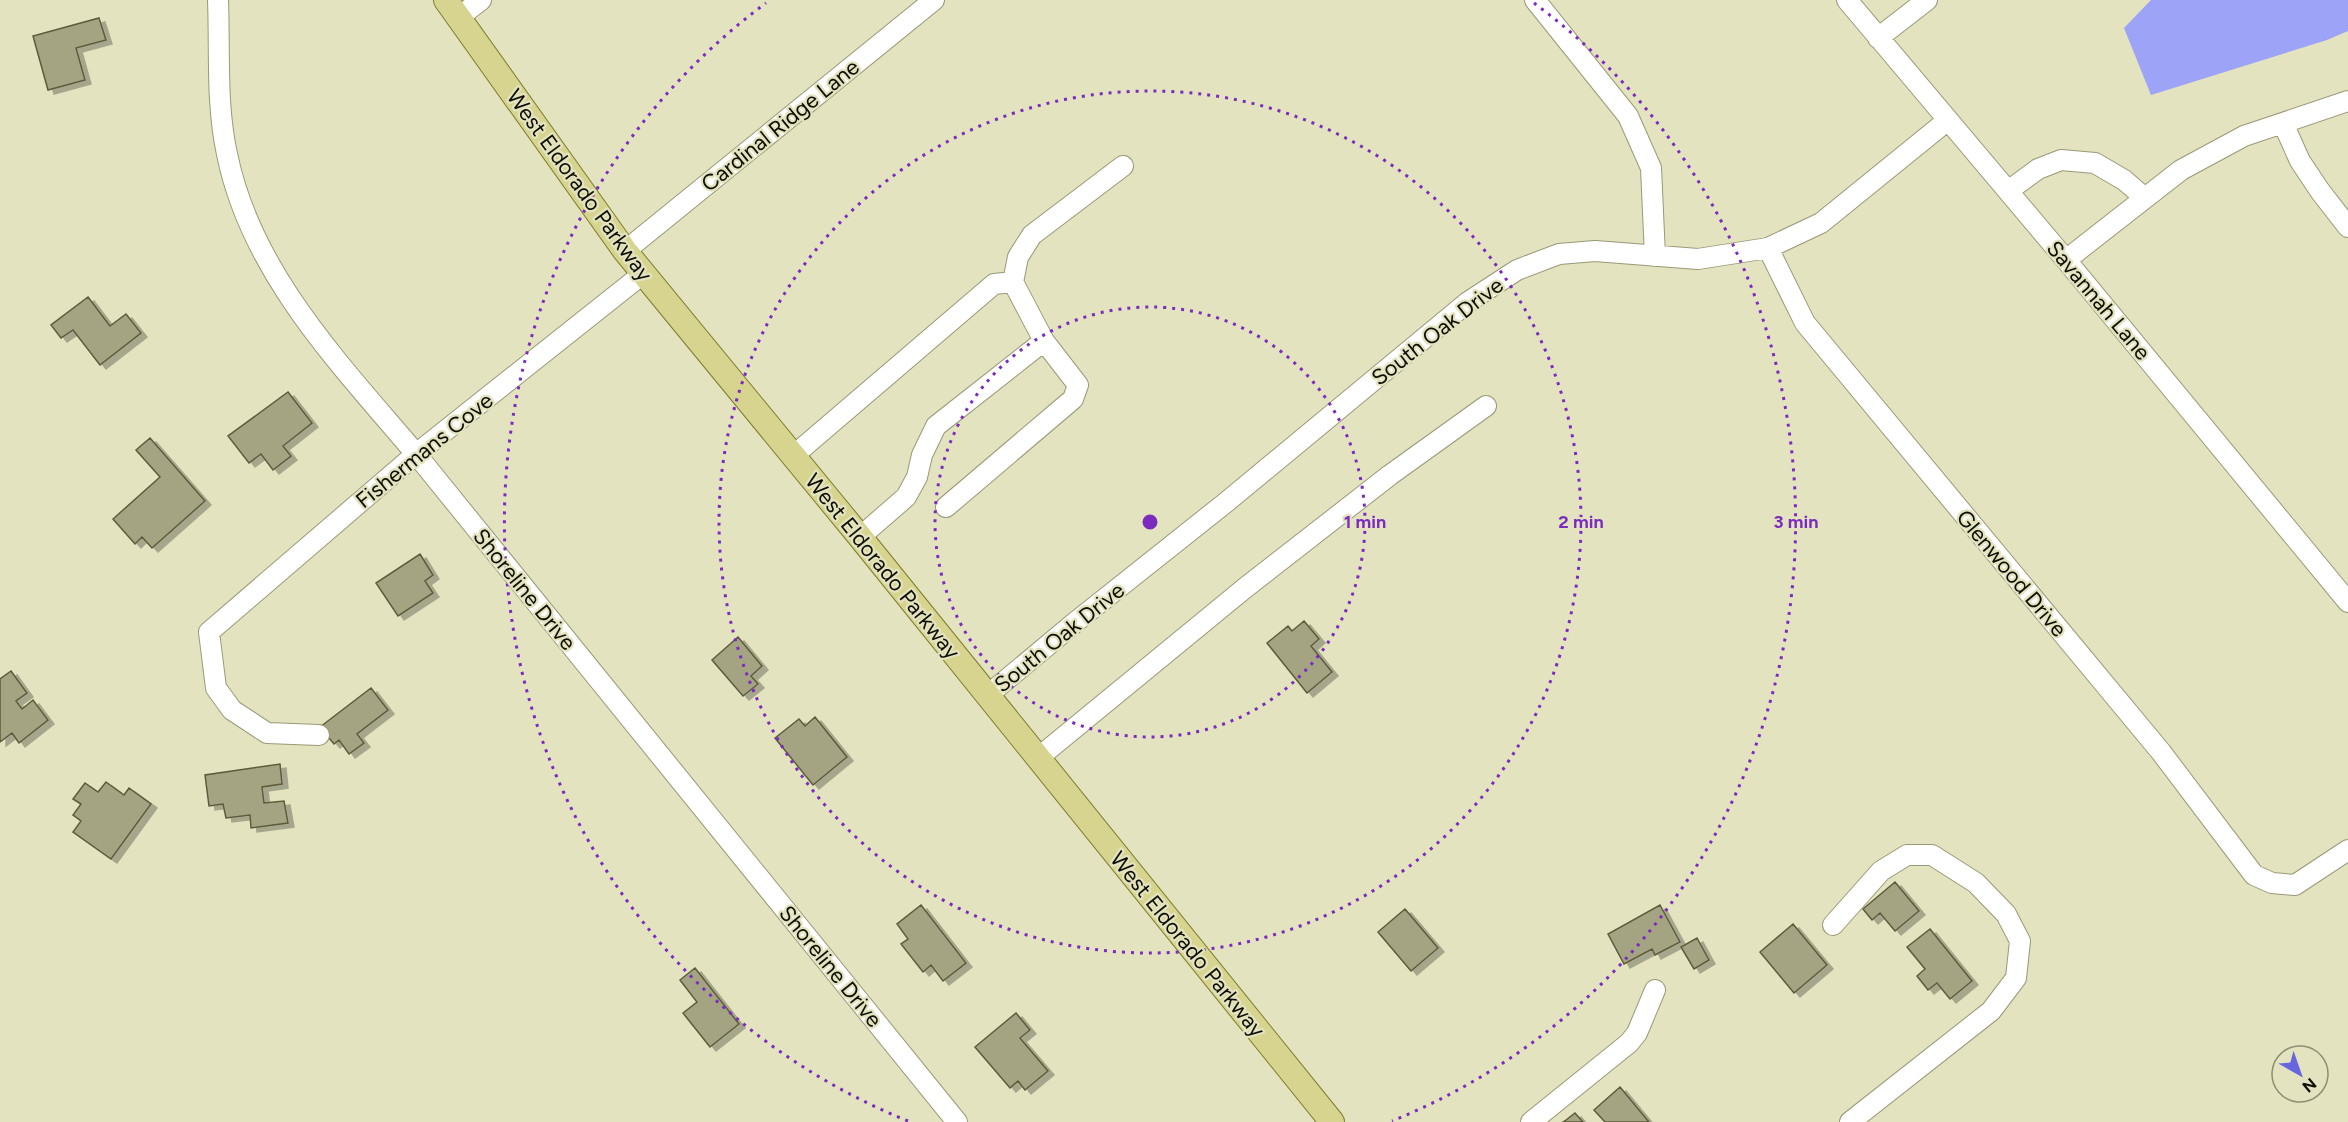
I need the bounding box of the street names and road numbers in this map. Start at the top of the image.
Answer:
street label: Cardinal Ridge Lane [696,53,865,197]
street label: West Eldorado Parkway [501,84,659,287]
street label: Savannah Lane [2041,235,2156,365]
street label: South Oak Drive [1366,272,1509,391]
street label: Fishermans Cove [350,387,498,514]
street label: West Eldorado Parkway [799,468,966,665]
street label: Glenwood Drive [1951,504,2073,642]
street label: Shoreline Drive [467,523,582,656]
street label: South Oak Drive [989,577,1130,698]
street label: West Eldorado Parkway [1104,846,1271,1043]
street label: Shoreline Drive [773,900,888,1033]

